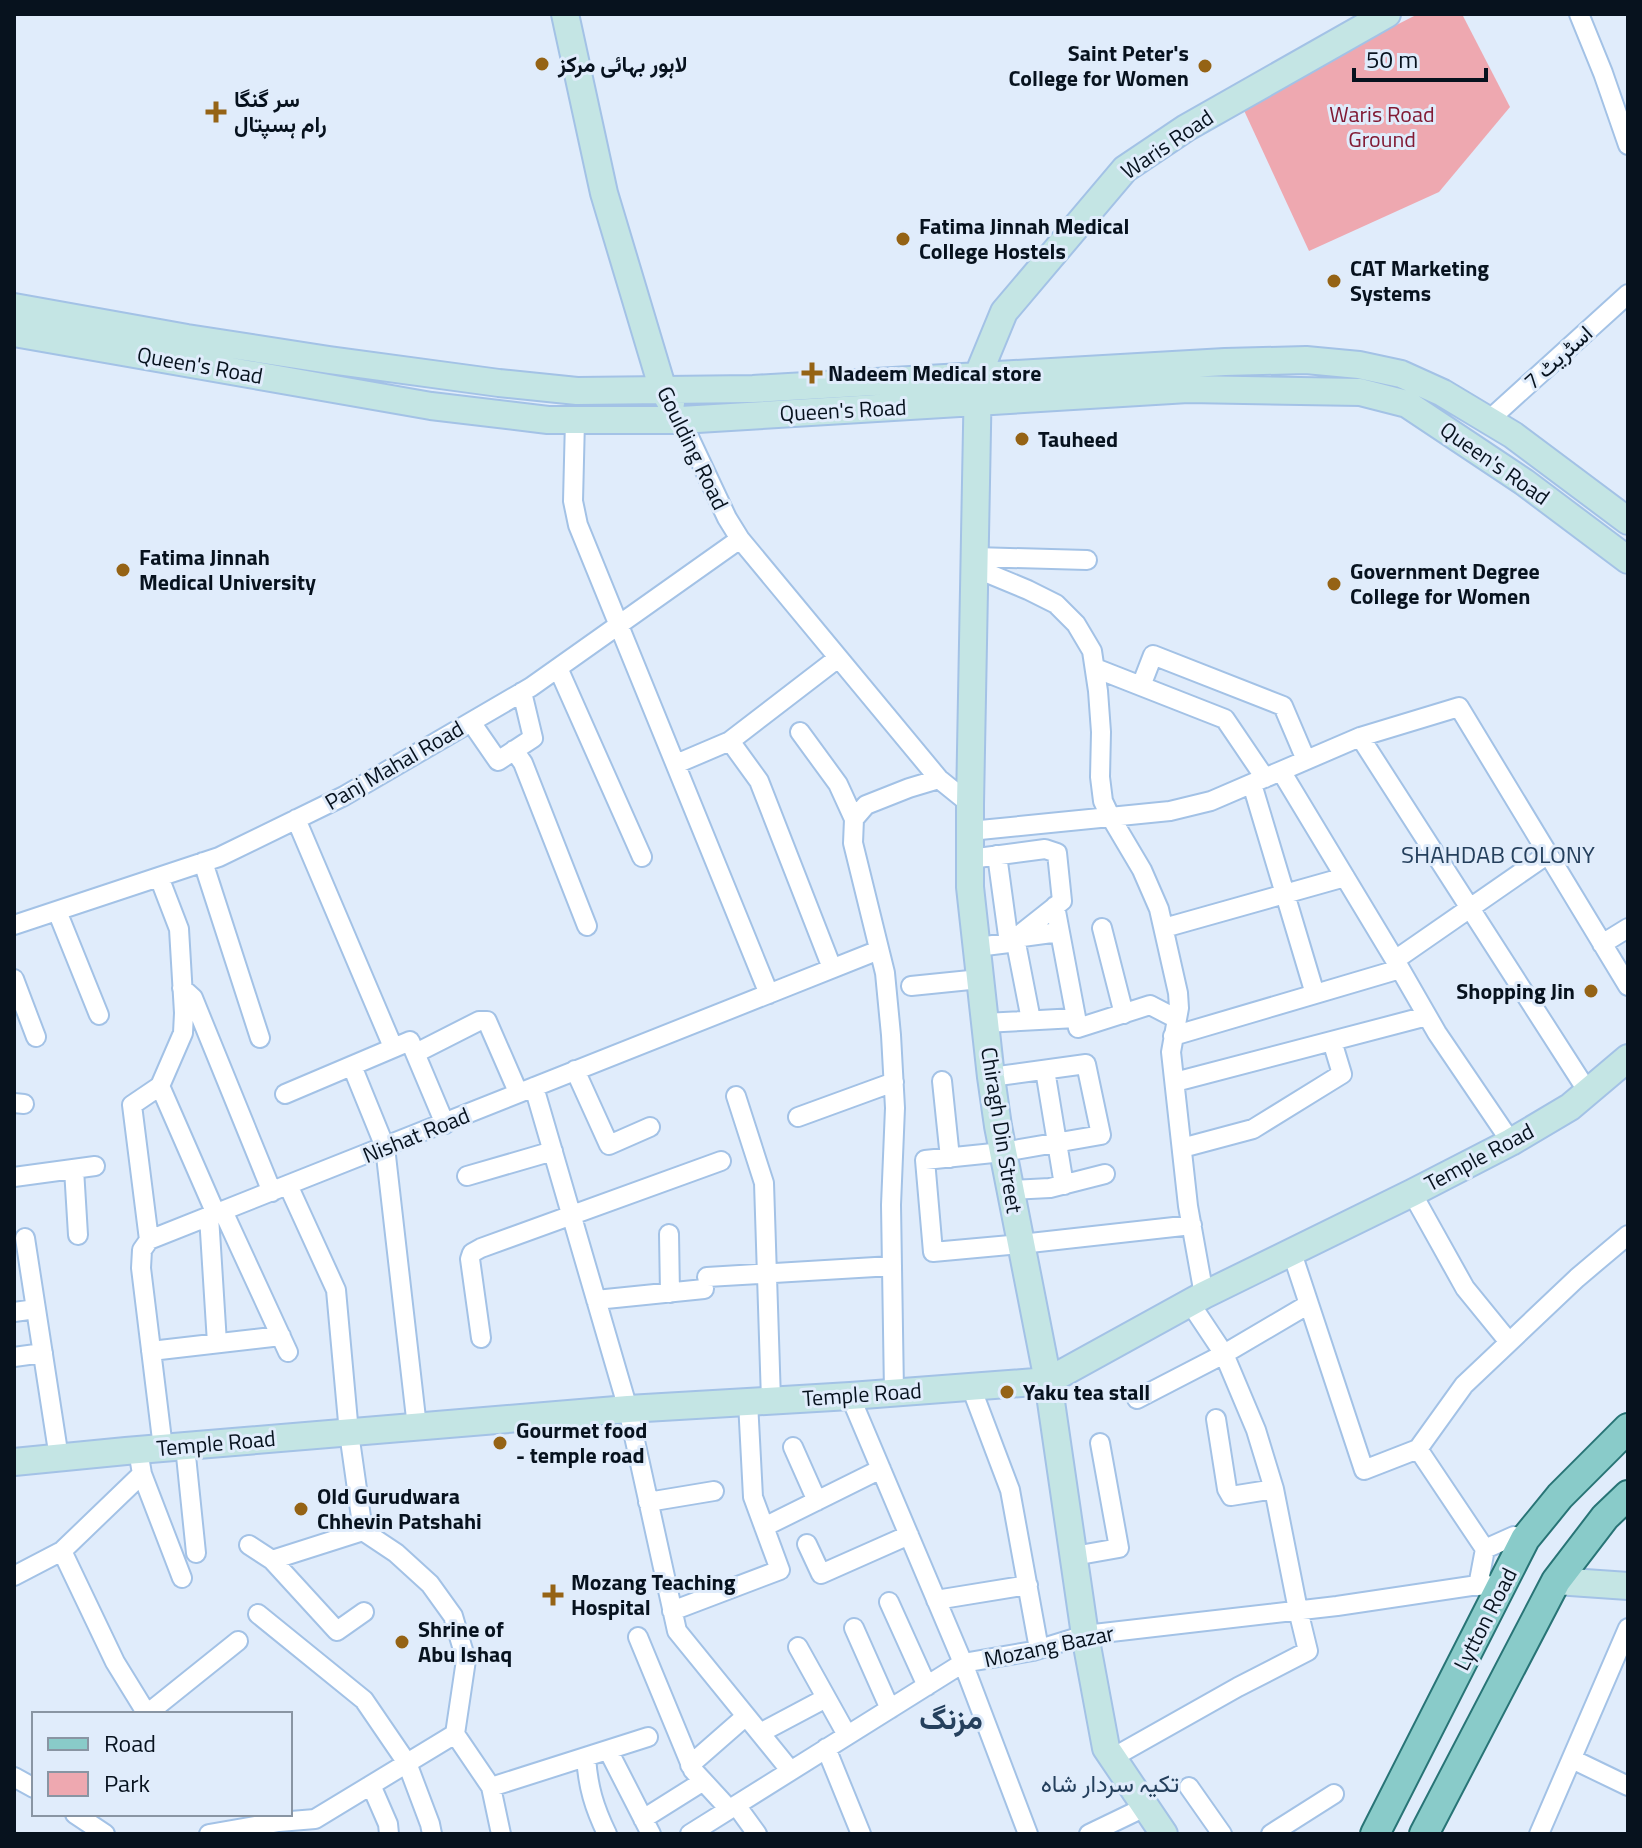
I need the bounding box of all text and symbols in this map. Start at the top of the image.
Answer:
scale bar [1354,32,1486,82]
place label: Saint Peter's College for Women [1009,36,1189,95]
text: 50 m [1366,41,1418,77]
place label: لاہور بہائی مرکز [557,47,688,81]
marker: لاہور بہائی مرکز [533,55,551,73]
marker: Saint Peter's College for Women [1196,57,1214,75]
place label: سر گنگا رام ہسپتال [234,82,327,141]
park label: Waris Road Ground [1329,97,1435,156]
street label: Waris Road [1114,100,1220,188]
marker: سر گنگا رام ہسپتال [205,101,227,123]
place label: Fatima Jinnah Medical College Hostels [919,209,1129,268]
marker: Fatima Jinnah Medical College Hostels [894,230,912,248]
place label: CAT Marketing Systems [1350,251,1489,310]
marker: CAT Marketing Systems [1325,272,1343,290]
street label: اسٹریٹ 7 [1516,317,1600,397]
street label: Queen's Road [134,337,266,393]
place label: Nadeem Medical store [828,356,1041,390]
marker: Nadeem Medical store [803,364,821,382]
street label: Goulding Road [648,380,738,516]
street label: Queen's Road [779,390,907,430]
street label: Queen's Road [1433,413,1557,513]
place label: Tauheed [1038,422,1118,456]
marker: Tauheed [1013,430,1031,448]
place label: Fatima Jinnah Medical University [139,540,316,599]
place label: Government Degree College for Women [1350,554,1540,613]
marker: Fatima Jinnah Medical University [114,561,132,579]
marker: Government Degree College for Women [1325,575,1343,593]
street label: Panj Mahal Road [318,711,470,819]
district label: SHAHDAB COLONY [1401,836,1595,872]
place label: Shopping Jin [1456,974,1575,1008]
marker: Shopping Jin [1582,982,1600,1000]
street label: Chiragh Din Street [972,1045,1032,1216]
street label: Nishat Road [357,1098,475,1172]
street label: Temple Road [1418,1114,1540,1200]
street label: Temple Road [801,1373,923,1415]
place label: Yaku tea stall [1023,1375,1150,1409]
marker: Yaku tea stall [998,1383,1016,1401]
place label: Gourmet food - temple road [516,1413,647,1472]
street label: Temple Road [155,1421,277,1465]
marker: Gourmet food - temple road [491,1434,509,1452]
place label: Old Gurudwara Chhevin Patshahi [317,1479,482,1538]
marker: Old Gurudwara Chhevin Patshahi [292,1500,310,1518]
street label: Lytton Road [1445,1562,1525,1676]
place label: Mozang Teaching Hospital [571,1565,736,1624]
marker: Mozang Teaching Hospital [542,1584,564,1606]
place label: Shrine of Abu Ishaq [418,1612,512,1671]
street label: Mozang Bazar [981,1616,1118,1676]
marker: Shrine of Abu Ishaq [393,1633,411,1651]
district label: مزنگ [919,1695,983,1741]
legend [32,1712,292,1816]
text: Road [104,1725,156,1761]
text: Park [104,1765,150,1801]
district label: تکیہ سردار شاہ [1041,1765,1179,1801]

